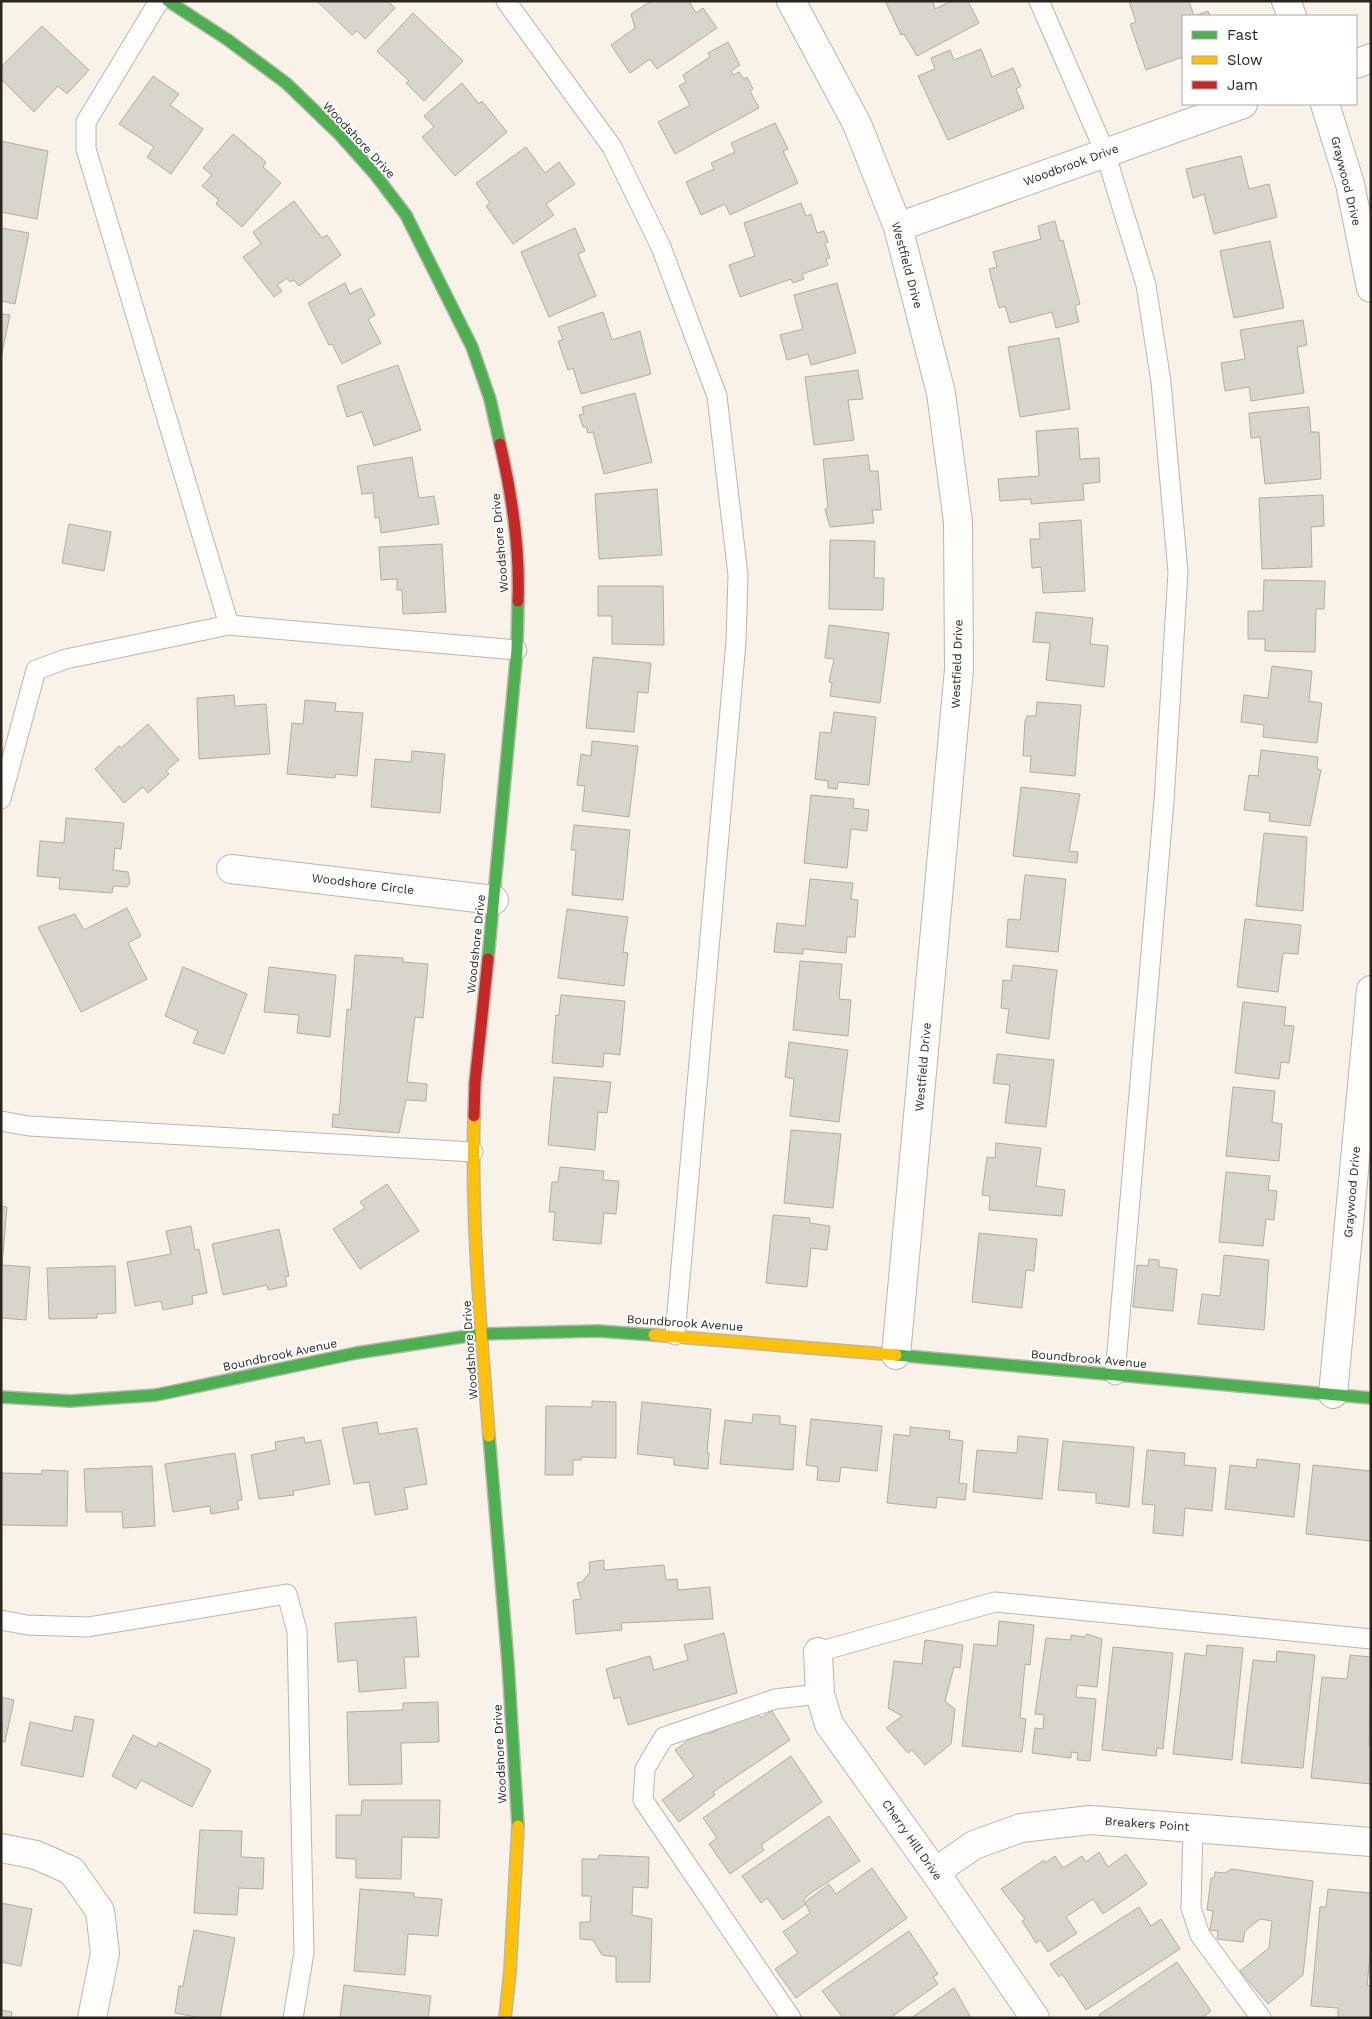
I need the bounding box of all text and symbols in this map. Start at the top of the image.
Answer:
legend [1182,15,1357,105]
text: Fast [1227,26,1259,44]
text: Slow [1227,51,1263,69]
text: Jam [1227,76,1258,94]
street label: Woodshore Drive [320,99,398,181]
street label: Graywood Drive [1328,135,1364,227]
street label: Woodbrook Drive [1022,141,1121,189]
street label: Westfield Drive [889,220,925,310]
street label: Woodshore Drive [489,493,511,593]
street label: Westfield Drive [948,619,966,709]
street label: Woodshore Circle [311,871,415,897]
street label: Woodshore Drive [464,894,488,994]
street label: Westfield Drive [912,1022,934,1112]
street label: Graywood Drive [1341,1146,1363,1238]
street label: Woodshore Drive [460,1300,480,1400]
street label: Boundbrook Avenue [626,1312,744,1334]
street label: Boundbrook Avenue [222,1336,339,1374]
street label: Boundbrook Avenue [1030,1347,1148,1371]
street label: Woodshore Drive [490,1704,510,1804]
street label: Cherry Hill Drive [879,1797,945,1883]
street label: Breakers Point [1104,1814,1190,1834]

